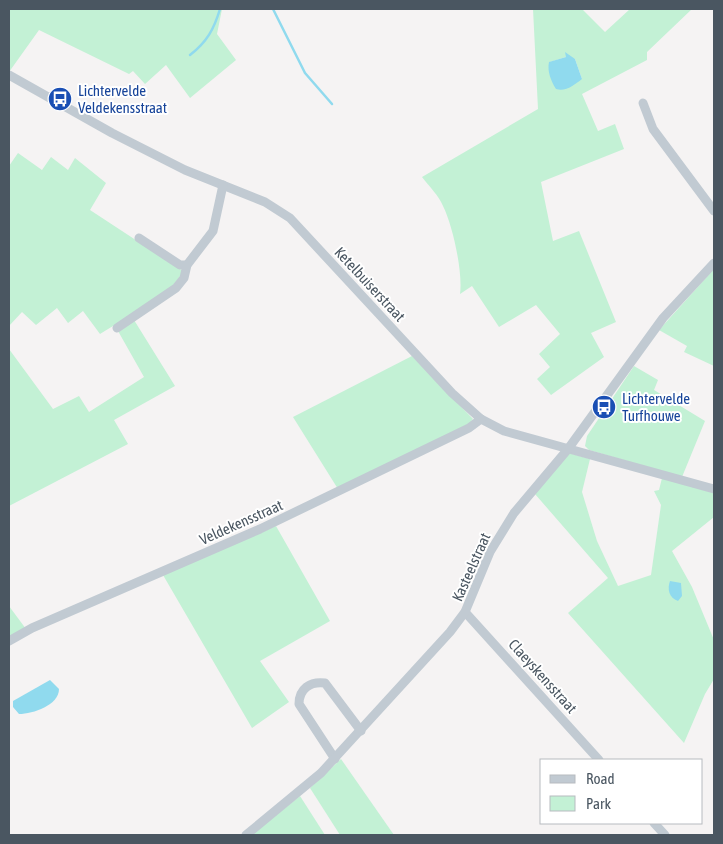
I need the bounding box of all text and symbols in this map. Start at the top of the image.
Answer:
place label: Lichtervelde Veldekensstraat [78,82,167,116]
bus stop icon: Lichtervelde Veldekensstraat [47,86,73,112]
street label: Ketelbuiserstraat [331,243,409,325]
place label: Lichtervelde Turfhouwe [622,390,690,424]
bus stop icon: Lichtervelde Turfhouwe [591,394,617,420]
street label: Veldekensstraat [197,496,285,548]
street label: Kasteelstraat [448,530,494,604]
street label: Claeyskensstraat [505,636,581,716]
legend [540,759,703,824]
text: Road [586,770,615,787]
text: Park [586,795,611,812]

